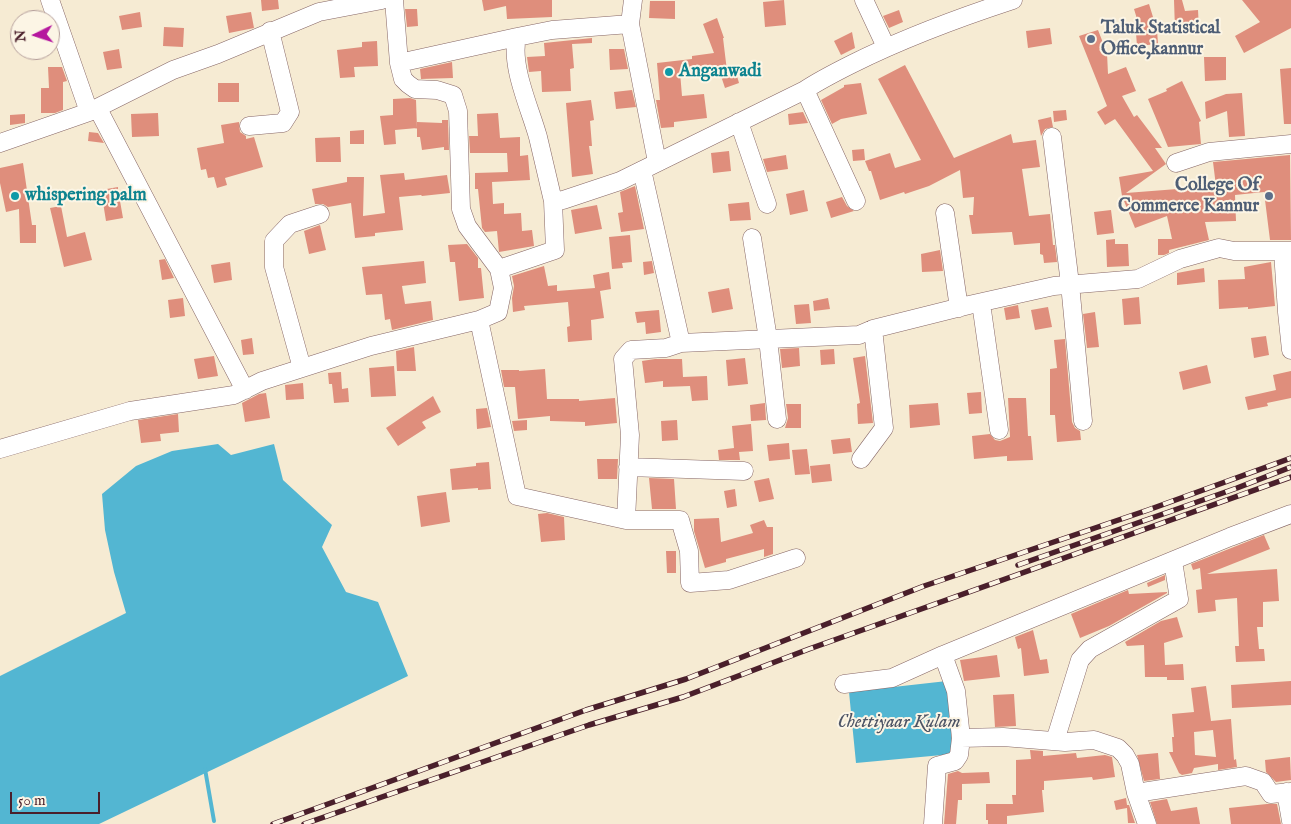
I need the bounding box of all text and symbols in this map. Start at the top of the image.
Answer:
north arrow [10,10,60,60]
place label: Taluk Statistical Office,kannur [1101,18,1220,60]
text: N [12,29,30,43]
marker: Taluk Statistical Office,kannur [1085,33,1097,45]
place label: Anganwadi [679,61,762,83]
marker: Anganwadi [663,66,675,78]
place label: College Of Commerce Kannur [1118,175,1259,218]
place label: whispering palm [25,185,147,207]
marker: whispering palm [9,190,21,202]
marker: College Of Commerce Kannur [1263,190,1275,202]
water label: Chettiyaar Kulam [838,712,960,734]
scale bar [12,782,102,814]
text: 50 m [18,791,46,810]

